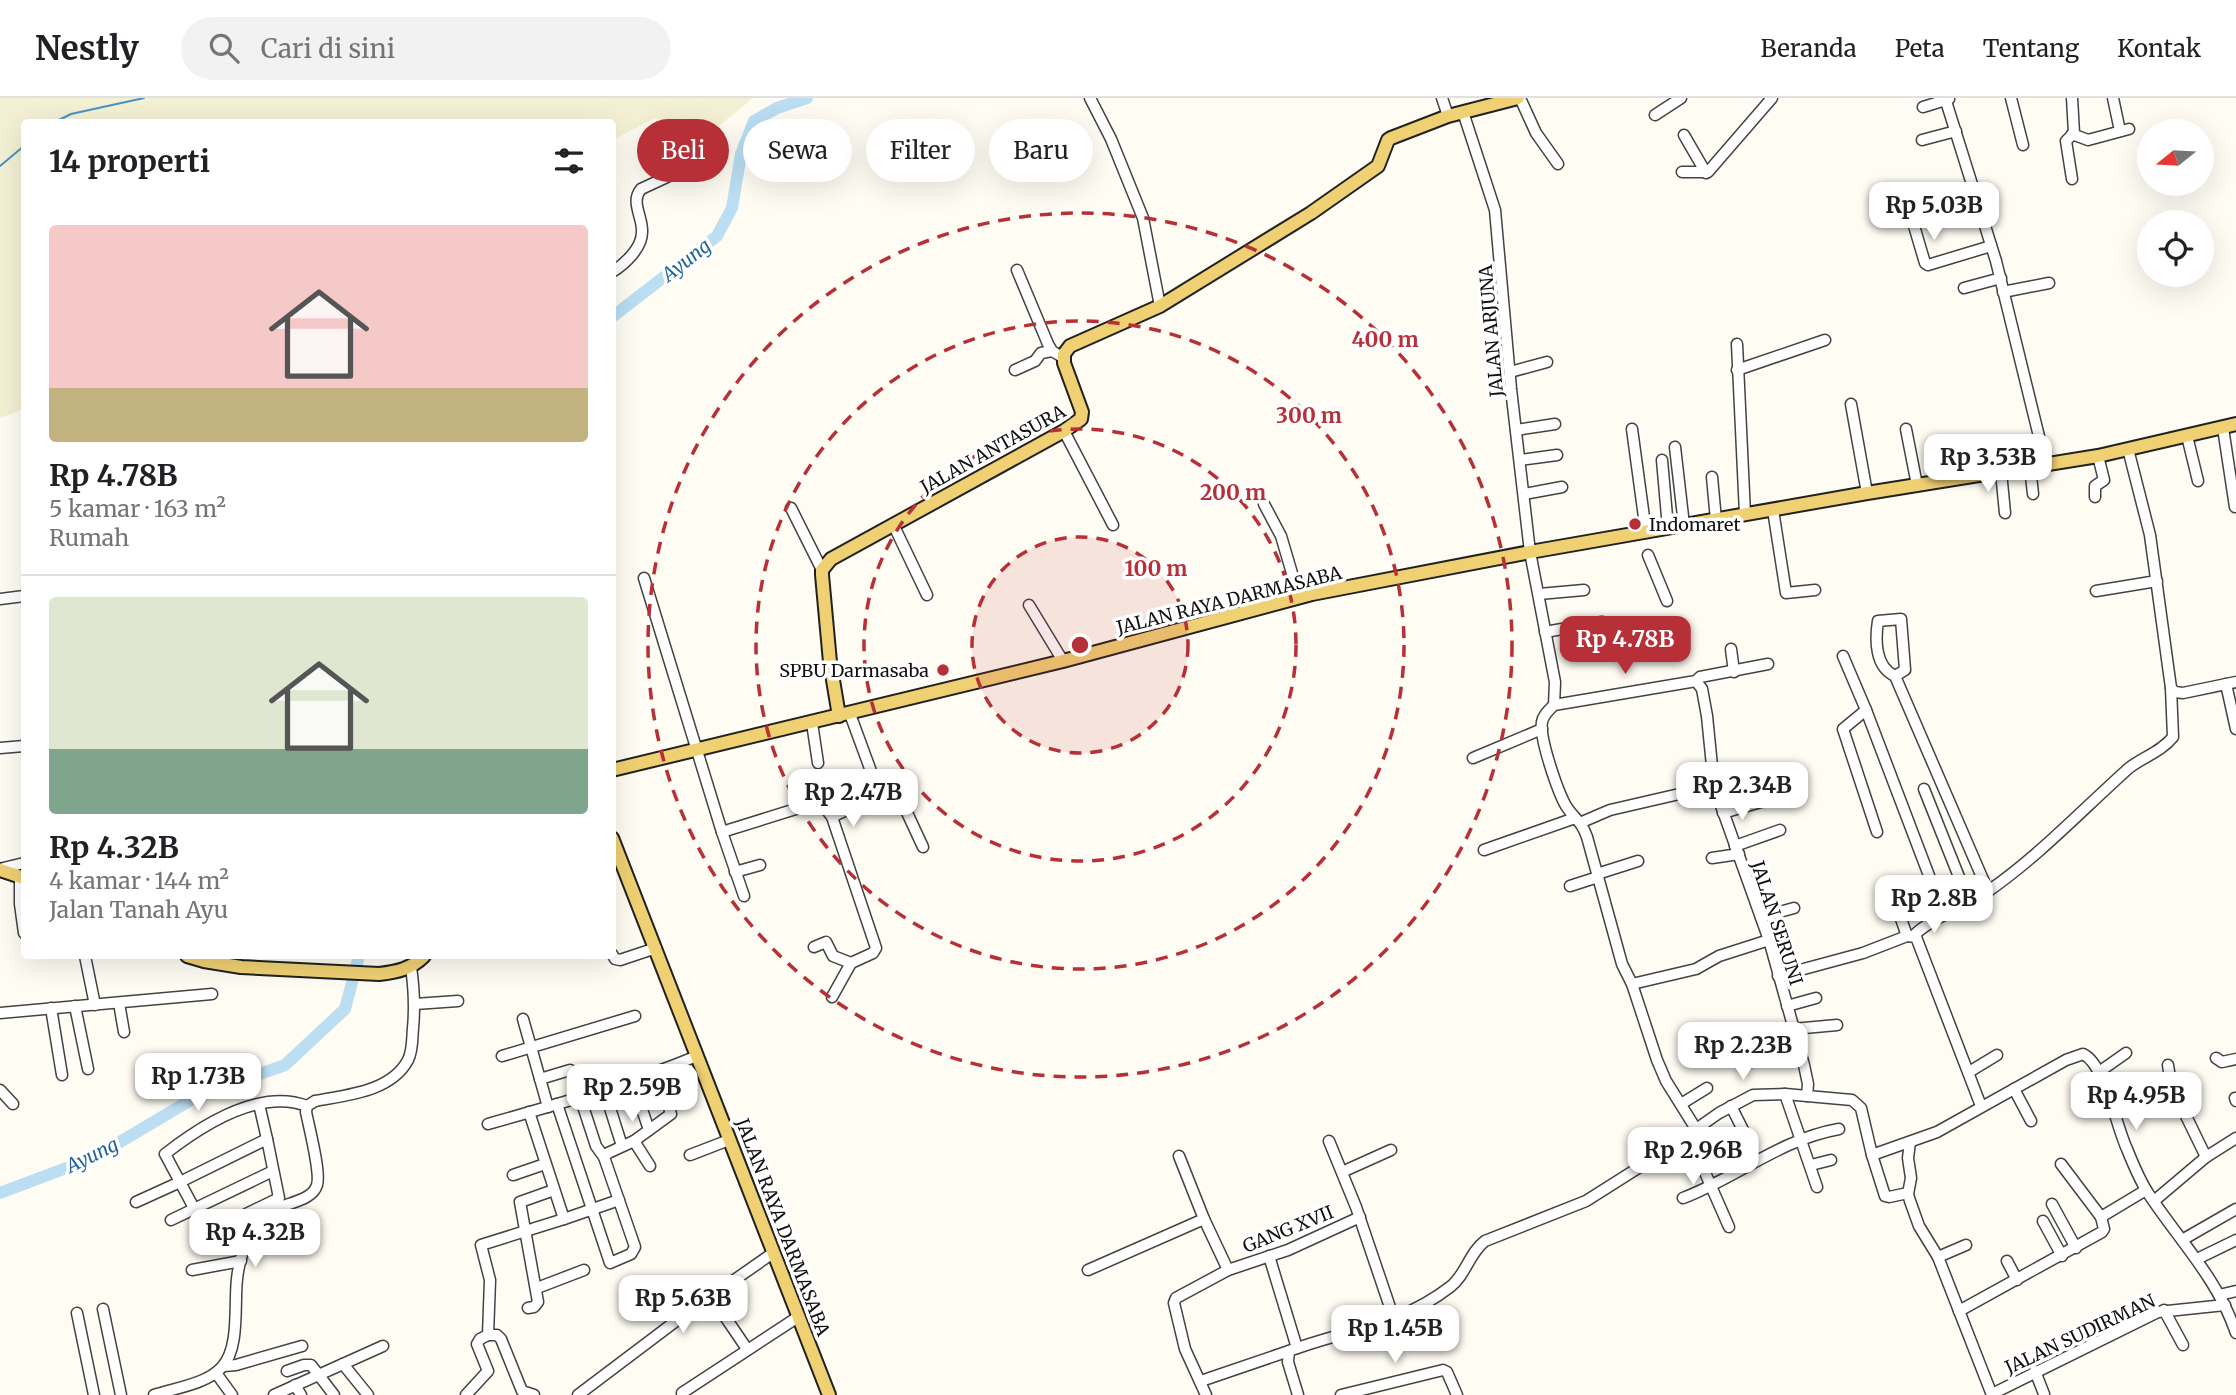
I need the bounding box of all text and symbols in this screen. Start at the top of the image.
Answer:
search box [181,17,671,80]
text: Nestly [35,28,139,69]
icon: search [205,29,243,67]
text: Cari di sini [261,32,395,65]
text: Beranda [1761,33,1857,64]
text: Peta [1895,33,1945,64]
text: Tentang [1983,33,2079,64]
text: Kontak [2117,33,2201,64]
chip: Beli [637,119,729,182]
chip: Sewa [743,119,852,182]
chip: Filter [866,119,975,182]
chip: Baru [989,119,1093,182]
north arrow [2137,119,2214,196]
map controls [2137,119,2214,287]
text: 14 properti [49,142,210,180]
icon: filters [550,142,588,180]
pin: Rp 5.03B [1862,183,2006,242]
text: Rp 5.03B [1885,190,1983,219]
button: locate [2137,210,2214,287]
water label: Ayung [655,233,715,288]
street label: JALAN ARJUNA [1474,264,1508,399]
icon: home [256,271,382,397]
text: 400 m [1351,326,1419,353]
street label: JALAN ANTASURA [916,399,1070,499]
text: 300 m [1276,402,1342,429]
pin: Rp 3.53B [1916,434,2060,494]
text: Rp 3.53B [1940,442,2036,471]
text: Rp 4.78B [49,456,177,494]
text: 200 m [1200,479,1266,506]
text: 5 kamar · 163 m² [49,494,226,523]
place label: Indomaret [1649,513,1740,536]
marker: Indomaret [1627,516,1643,532]
text: Rumah [49,523,129,552]
text: 100 m [1125,555,1187,582]
street label: JALAN RAYA DARMASABA [1113,561,1344,639]
pin: Rp 4.78B [1553,616,1697,676]
text: Rp 4.78B [1576,624,1674,653]
centre of rings [1068,633,1092,657]
icon: home [256,643,382,769]
place label: SPBU Darmasaba [779,659,929,682]
marker: SPBU Darmasaba [935,662,951,678]
pin: Rp 2.34B [1670,762,1814,822]
pin: Rp 2.47B [781,770,925,829]
text: Rp 2.34B [1692,770,1792,799]
text: Rp 2.47B [804,777,902,806]
text: Rp 4.32B [49,828,179,866]
street label: JALAN SERUNI [1746,857,1808,988]
text: 4 kamar · 144 m² [49,866,229,895]
pin: Rp 2.8B [1869,876,1999,935]
text: Rp 2.8B [1891,883,1977,912]
text: Jalan Tanah Ayu [49,895,228,924]
pin: Rp 2.23B [1671,1023,1815,1082]
text: Rp 2.23B [1694,1030,1792,1059]
pin: Rp 1.73B [126,1054,270,1113]
text: Rp 1.73B [151,1061,245,1090]
pin: Rp 2.59B [560,1065,704,1124]
text: Rp 2.59B [583,1072,681,1101]
pin: Rp 4.95B [2064,1072,2208,1132]
text: Rp 4.95B [2087,1080,2185,1109]
street label: JALAN RAYA DARMASABA [730,1114,835,1339]
pin: Rp 2.96B [1621,1128,1765,1187]
water label: Ayung [60,1132,122,1179]
text: Rp 2.96B [1644,1135,1742,1164]
street label: GANG XVII [1239,1200,1337,1258]
pin: Rp 4.32B [183,1210,327,1269]
text: Rp 4.32B [205,1217,305,1246]
pin: Rp 5.63B [611,1276,755,1335]
text: Rp 5.63B [635,1283,731,1312]
street label: JALAN SUDIRMAN [2000,1289,2159,1379]
pin: Rp 1.45B [1323,1306,1467,1365]
text: Rp 1.45B [1347,1313,1443,1342]

